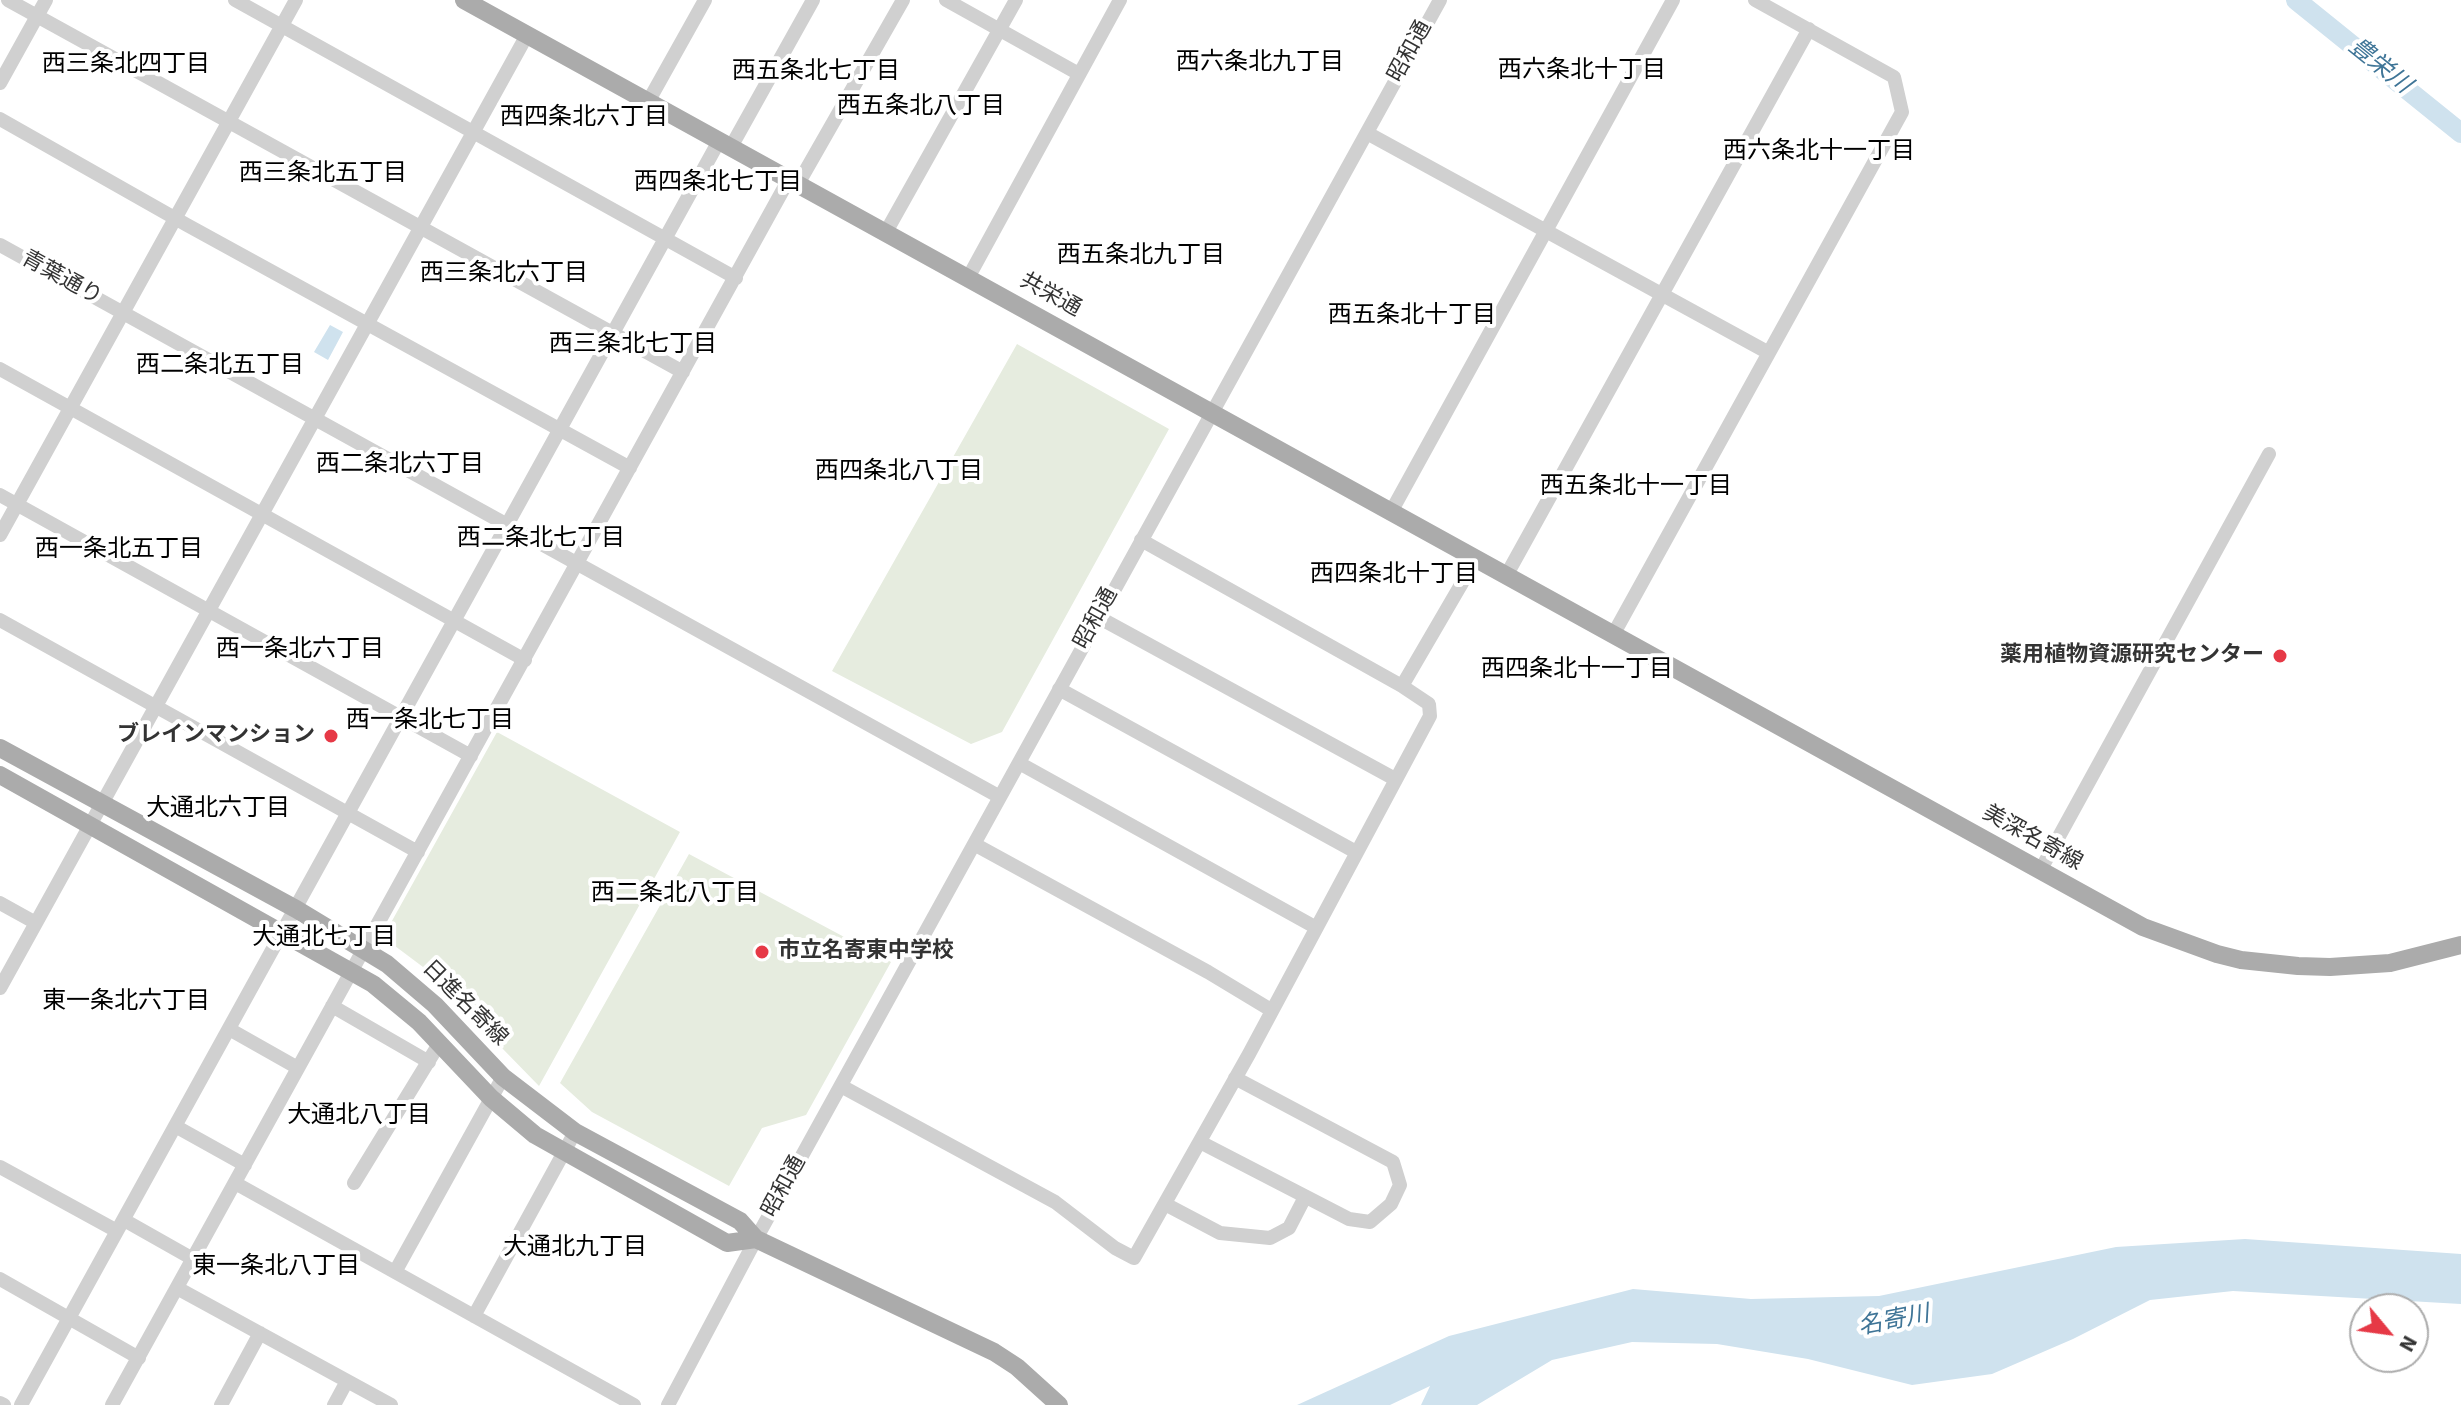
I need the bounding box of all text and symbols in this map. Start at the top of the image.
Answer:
street label: 昭和通 [1383,17,1439,87]
water label: 豊栄川 [2342,33,2416,101]
district label: 西六条北九丁目 [1176,50,1344,78]
district label: 西三条北四丁目 [42,52,210,80]
district label: 西六条北十丁目 [1498,58,1666,86]
district label: 西五条北七丁目 [732,59,900,87]
district label: 西五条北八丁目 [837,94,1005,122]
district label: 西四条北六丁目 [500,105,668,133]
district label: 西六条北十一丁目 [1723,139,1915,167]
district label: 西三条北五丁目 [239,161,407,189]
district label: 西四条北七丁目 [634,170,802,198]
district label: 西五条北九丁目 [1057,243,1225,271]
street label: 青葉通り [16,246,106,312]
district label: 西三条北六丁目 [420,261,588,289]
street label: 共栄通 [1015,268,1085,324]
district label: 西五条北十丁目 [1328,303,1496,331]
district label: 西三条北七丁目 [549,332,717,360]
district label: 西二条北五丁目 [136,353,304,381]
district label: 西二条北六丁目 [316,452,484,480]
district label: 西四条北八丁目 [815,459,983,487]
district label: 西五条北十一丁目 [1540,474,1732,502]
district label: 西二条北七丁目 [457,526,625,554]
district label: 西一条北五丁目 [35,537,203,565]
district label: 西四条北十丁目 [1310,562,1478,590]
street label: 昭和通 [1069,584,1125,654]
district label: 西一条北六丁目 [216,637,384,665]
place label: 薬用植物資源研究センター [2000,643,2264,669]
marker: 薬用植物資源研究センター [2271,647,2289,665]
district label: 西四条北十一丁目 [1481,657,1673,685]
district label: 西一条北七丁目 [346,708,514,736]
place label: ブレインマンション [117,723,315,749]
marker: ブレインマンション [322,727,340,745]
district label: 大通北六丁目 [146,796,290,824]
street label: 美深名寄線 [1977,801,2087,877]
district label: 西二条北八丁目 [591,881,759,909]
district label: 大通北七丁目 [252,925,396,953]
place label: 市立名寄東中学校 [778,939,954,965]
marker: 市立名寄東中学校 [753,943,771,961]
street label: 日進名寄線 [416,956,512,1052]
district label: 東一条北六丁目 [42,989,210,1017]
district label: 大通北八丁目 [287,1103,431,1131]
street label: 昭和通 [757,1152,813,1222]
district label: 大通北九丁目 [503,1235,647,1263]
district label: 東一条北八丁目 [192,1254,360,1282]
north arrow [2349,1293,2429,1373]
water label: 名寄川 [1856,1301,1932,1343]
text: N [2391,1329,2426,1358]

